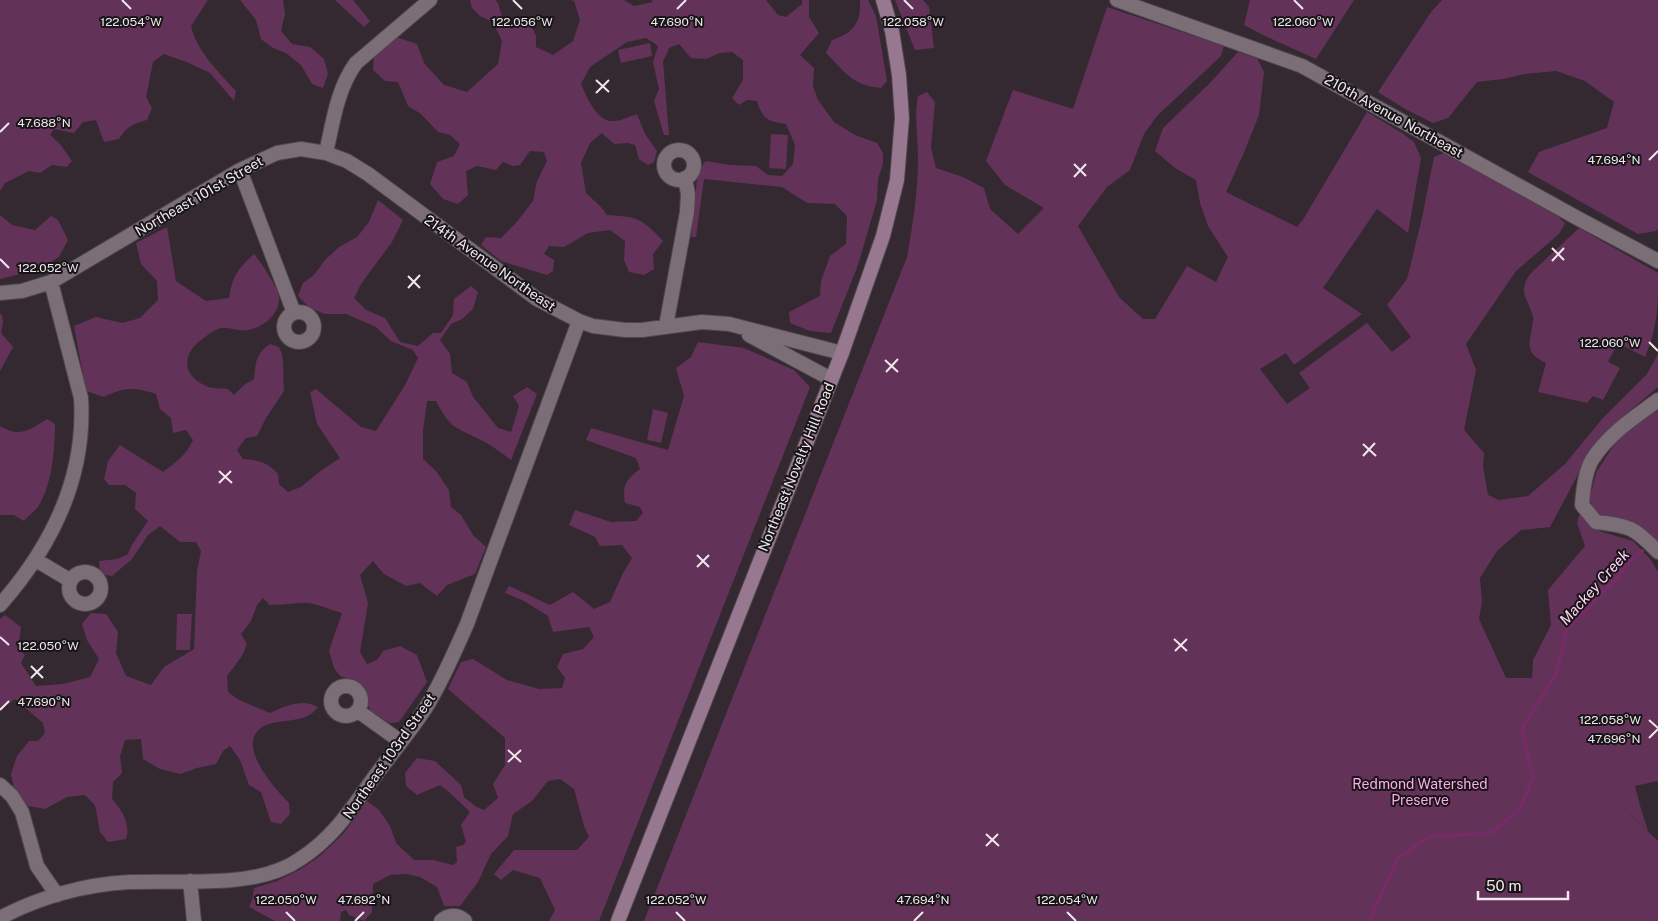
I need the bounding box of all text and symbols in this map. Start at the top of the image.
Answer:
text: 122.054°W [100,15,162,29]
text: 122.056°W [491,15,553,29]
text: 47.690°N [651,15,703,29]
text: 122.058°W [882,15,944,29]
text: 122.060°W [1273,15,1334,29]
street label: 210th Avenue Northeast [1322,71,1466,161]
text: 47.688°N [17,116,71,130]
street label: Northeast 101st Street [132,153,266,239]
text: 47.694°N [1587,153,1641,167]
street label: 214th Avenue Northeast [421,212,559,314]
text: 122.052°W [17,261,79,275]
text: 122.060°W [1580,336,1641,350]
street label: Northeast Novelty Hill Road [755,380,837,554]
water label: Mackey Creek [1556,545,1633,628]
text: 122.050°W [17,639,79,653]
street label: Northeast 103rd Street [340,690,438,822]
text: 47.690°N [18,695,70,709]
text: 122.058°W [1579,713,1641,727]
text: 47.696°N [1588,732,1640,746]
park label: Redmond Watershed Preserve [1352,776,1488,808]
scale bar [1478,868,1568,900]
text: 50 m [1486,877,1521,894]
text: 122.050°W [255,893,317,907]
text: 47.692°N [338,893,390,907]
text: 122.052°W [645,893,707,907]
text: 47.694°N [896,893,950,907]
text: 122.054°W [1036,893,1098,907]

